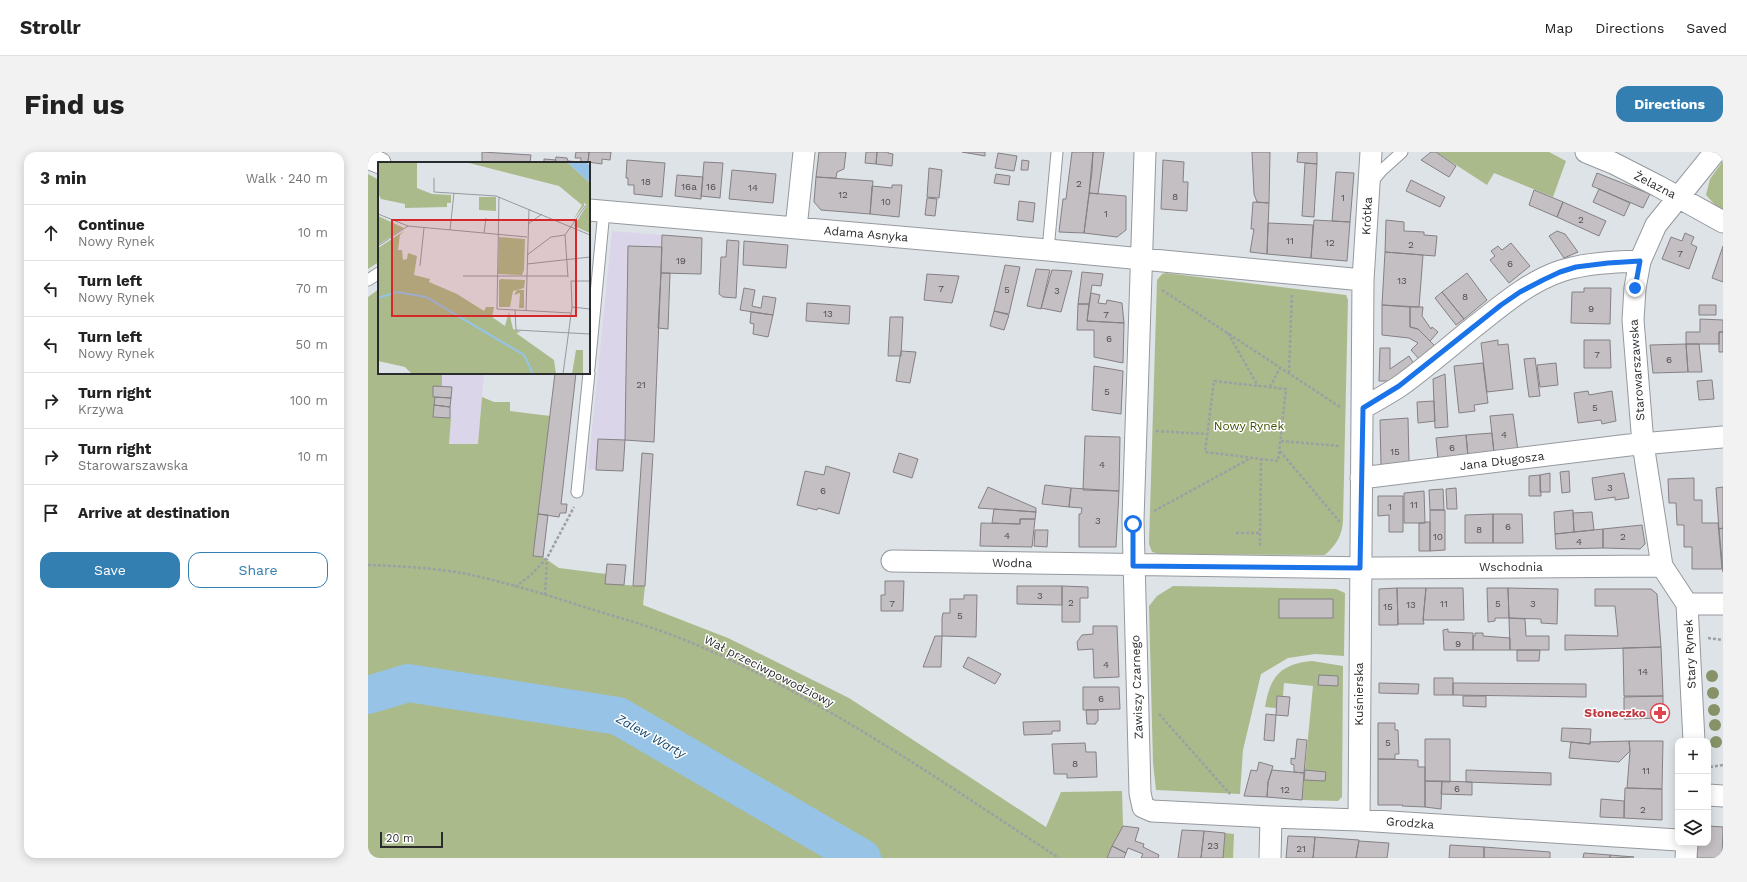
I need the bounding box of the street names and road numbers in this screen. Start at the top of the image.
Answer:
street label: Żelazna [1632,168,1679,202]
street label: Krótka [1359,196,1375,235]
street label: Adama Asnyka [823,223,909,245]
street label: Starowarszawska [1626,319,1648,421]
street label: Jana Długosza [1459,449,1545,473]
street label: Wodna [992,556,1032,570]
street label: Wschodnia [1479,560,1543,574]
street label: Stary Rynek [1681,619,1699,689]
street label: Wał przeciwpowodziowy [702,632,837,710]
street label: Zawiszy Czarnego [1128,635,1146,739]
street label: Kuśnierska [1352,662,1366,726]
street label: Grodzka [1386,814,1435,832]

